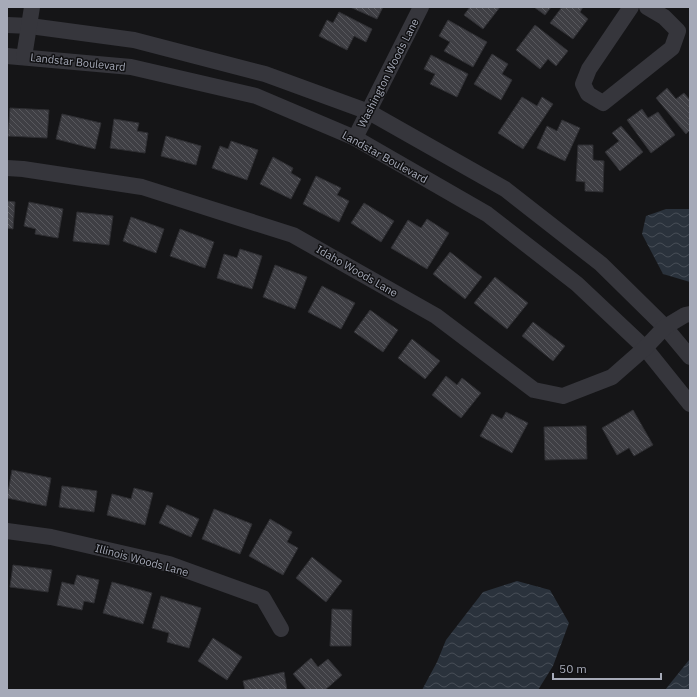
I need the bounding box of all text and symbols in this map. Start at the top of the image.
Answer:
street label: Washington Woods Lane [354,16,422,130]
street label: Landstar Boulevard [30,50,126,74]
street label: Landstar Boulevard [340,128,430,186]
street label: Idaho Woods Lane [314,242,400,300]
street label: Illinois Woods Lane [94,541,190,579]
scale bar [553,655,661,681]
text: 50 m [559,661,587,676]

